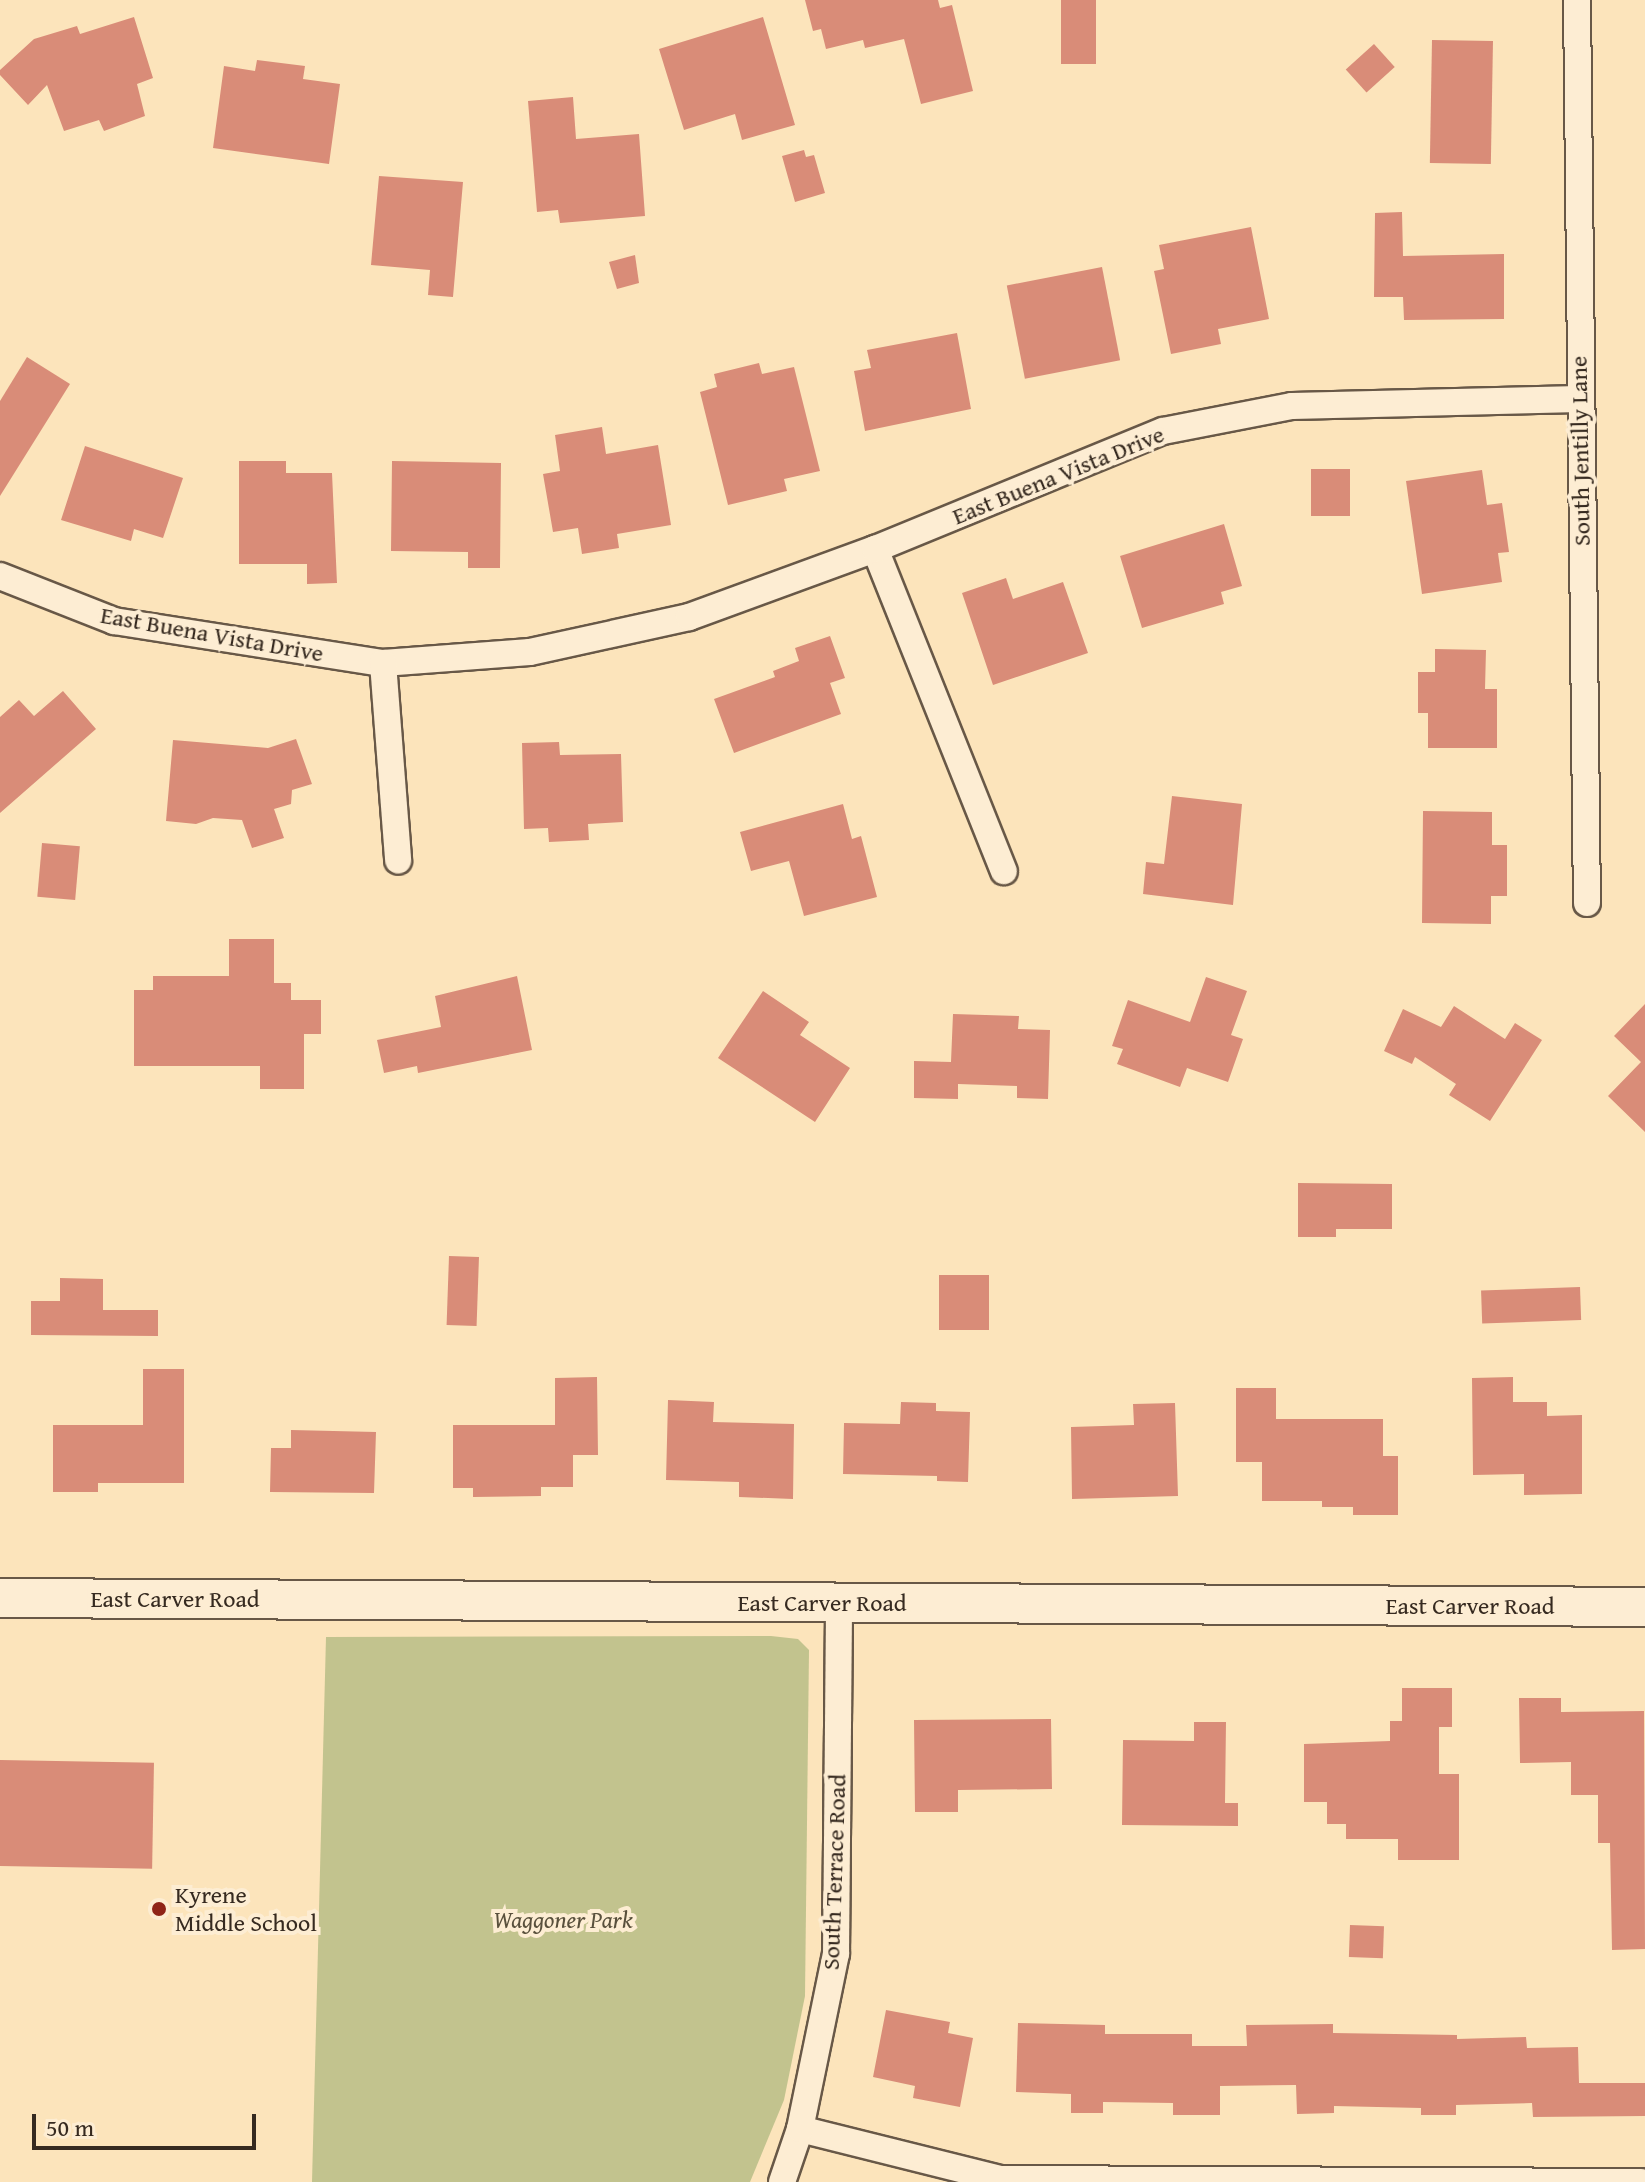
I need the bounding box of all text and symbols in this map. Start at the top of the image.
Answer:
street label: South Jentilly Lane [1564,356,1596,546]
street label: East Buena Vista Drive [948,419,1168,531]
street label: East Buena Vista Drive [98,600,326,668]
street label: East Carver Road [90,1585,260,1613]
street label: East Carver Road [737,1589,907,1617]
street label: East Carver Road [1385,1592,1555,1620]
street label: South Terrace Road [816,1773,852,1971]
place label: Kyrene Middle School [175,1881,317,1937]
marker: Kyrene Middle School [150,1900,168,1918]
park label: Waggoner Park [493,1906,633,1934]
scale bar [36,2098,260,2148]
text: 50 m [46,2110,94,2145]

